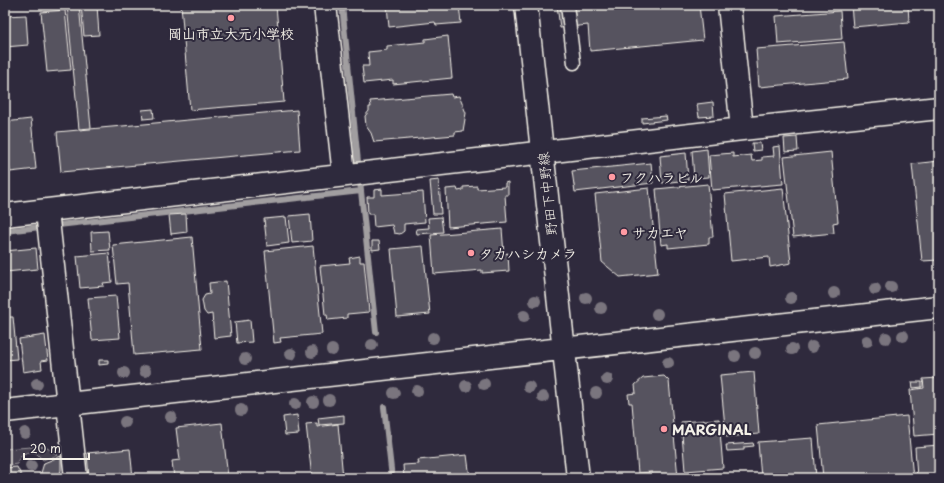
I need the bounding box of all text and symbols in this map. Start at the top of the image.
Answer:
marker: 岡山市立大元小学校 [226,13,236,23]
place label: 岡山市立大元小学校 [168,23,294,44]
street label: 野田下中野線 [532,151,562,237]
place label: フクハラビル [620,167,703,188]
marker: フクハラビル [607,172,617,182]
place label: サカエヤ [632,222,688,243]
marker: サカエヤ [619,227,629,237]
place label: タカハシカメラ [479,243,577,264]
marker: タカハシカメラ [466,248,476,258]
place label: MARGINAL [672,419,752,440]
marker: MARGINAL [659,424,669,434]
scale bar [24,435,89,461]
text: 20 m [30,439,61,457]

